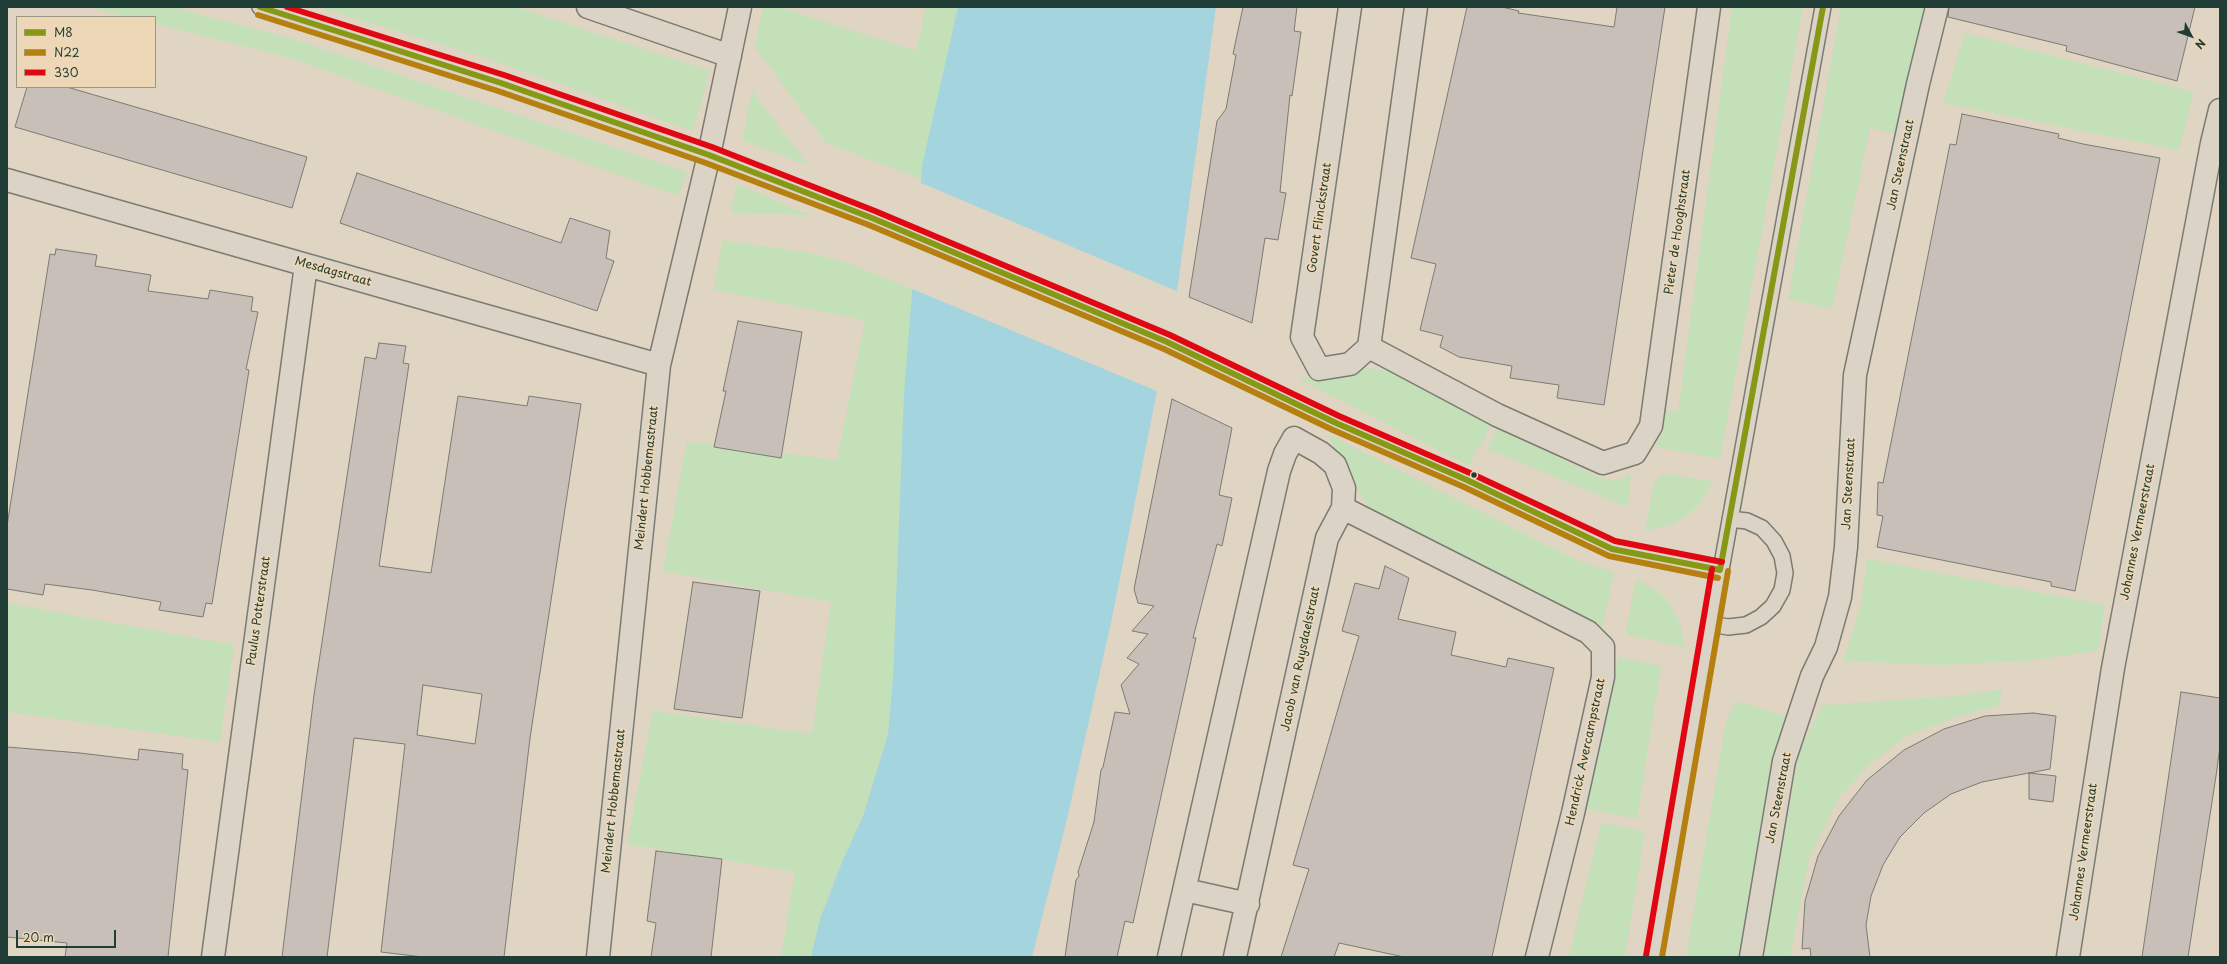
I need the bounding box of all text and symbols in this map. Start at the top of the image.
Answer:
legend [16,16,156,88]
north arrow [2171,16,2211,56]
text: M8 [54,23,73,41]
text: N [2191,35,2210,53]
text: N22 [54,43,80,61]
text: 330 [54,63,79,81]
street label: Jan Steenstraat [1884,118,1918,212]
street label: Govert Flinckstraat [1305,162,1335,274]
street label: Pieter de Hooghstraat [1662,169,1694,295]
street label: Mesdagstraat [293,254,373,290]
street label: Meindert Hobbemastraat [632,405,662,551]
street label: Jan Steenstraat [1839,438,1859,530]
street label: Johannes Vermeerstraat [2118,463,2158,601]
unlabelled marker [1469,470,1479,480]
street label: Paulus Potterstraat [244,555,274,667]
street label: Jacob van Ruysdaelstraat [1279,585,1323,733]
street label: Hendrick Avercampstraat [1563,677,1609,827]
street label: Meindert Hobbemastraat [599,728,629,874]
street label: Jan Steenstraat [1763,751,1795,845]
street label: Johannes Vermeerstraat [2067,782,2101,922]
scale bar [18,922,118,948]
text: 20 m [23,928,54,946]

